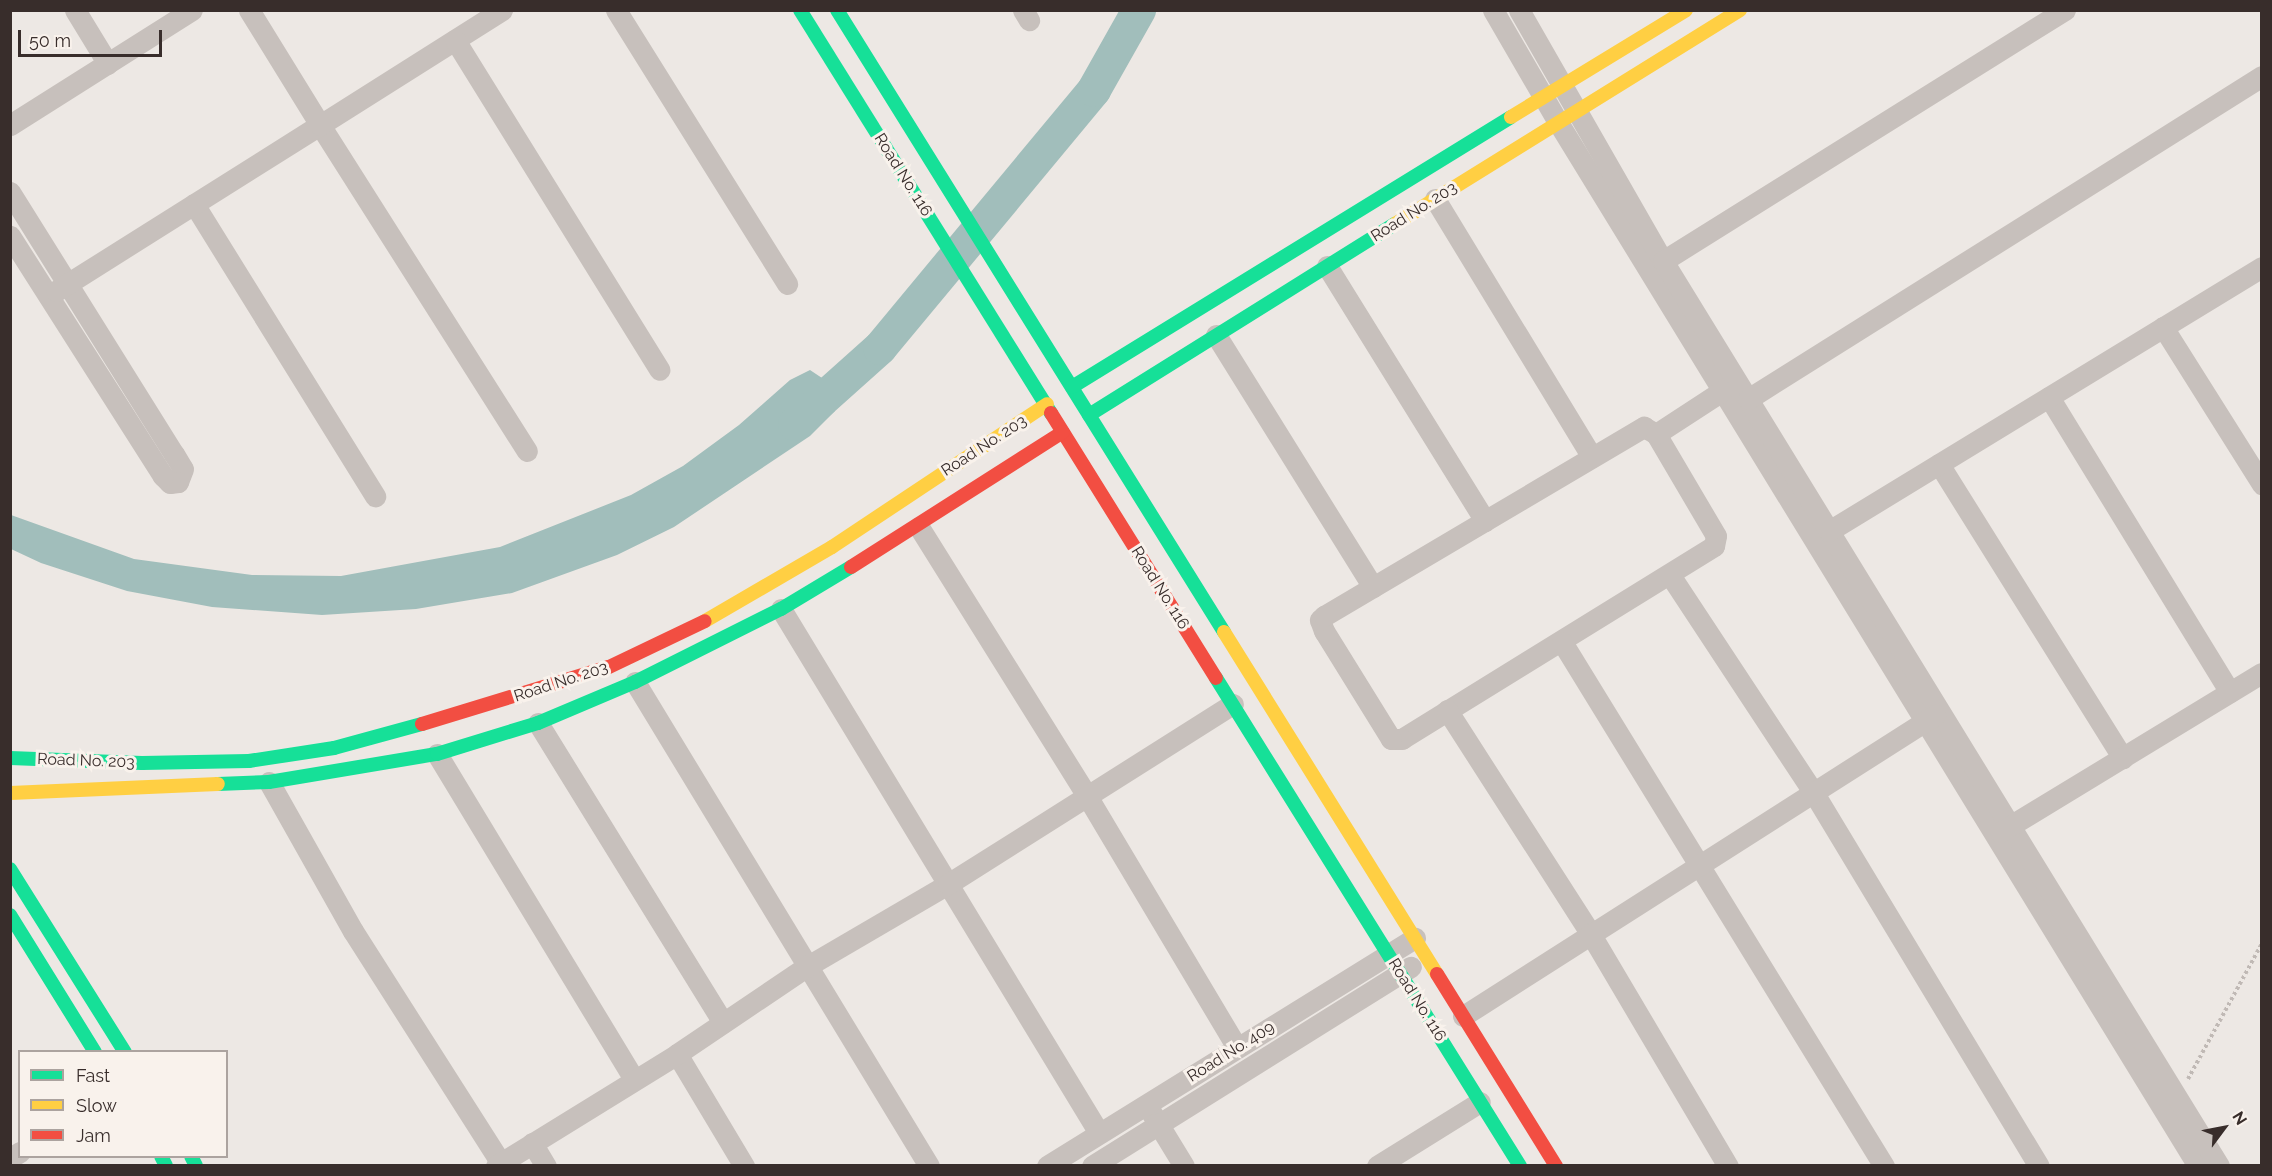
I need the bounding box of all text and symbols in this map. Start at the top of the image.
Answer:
scale bar [21,18,165,56]
text: 50 m [29,30,71,51]
street label: Road No. 116 [870,130,936,220]
street label: Road No. 203 [1368,178,1460,246]
street label: Road No. 203 [938,411,1030,481]
street label: Road No. 116 [1127,543,1193,633]
street label: Road No. 203 [512,658,610,706]
street label: Road No. 203 [37,750,135,772]
street label: Road No. 116 [1384,955,1450,1045]
street label: Road No. 409 [1184,1018,1278,1086]
legend [18,1050,228,1158]
text: Fast [76,1065,110,1086]
text: Slow [76,1095,117,1116]
north arrow [2194,1098,2254,1158]
text: N [2228,1108,2251,1128]
text: Jam [76,1125,111,1146]

